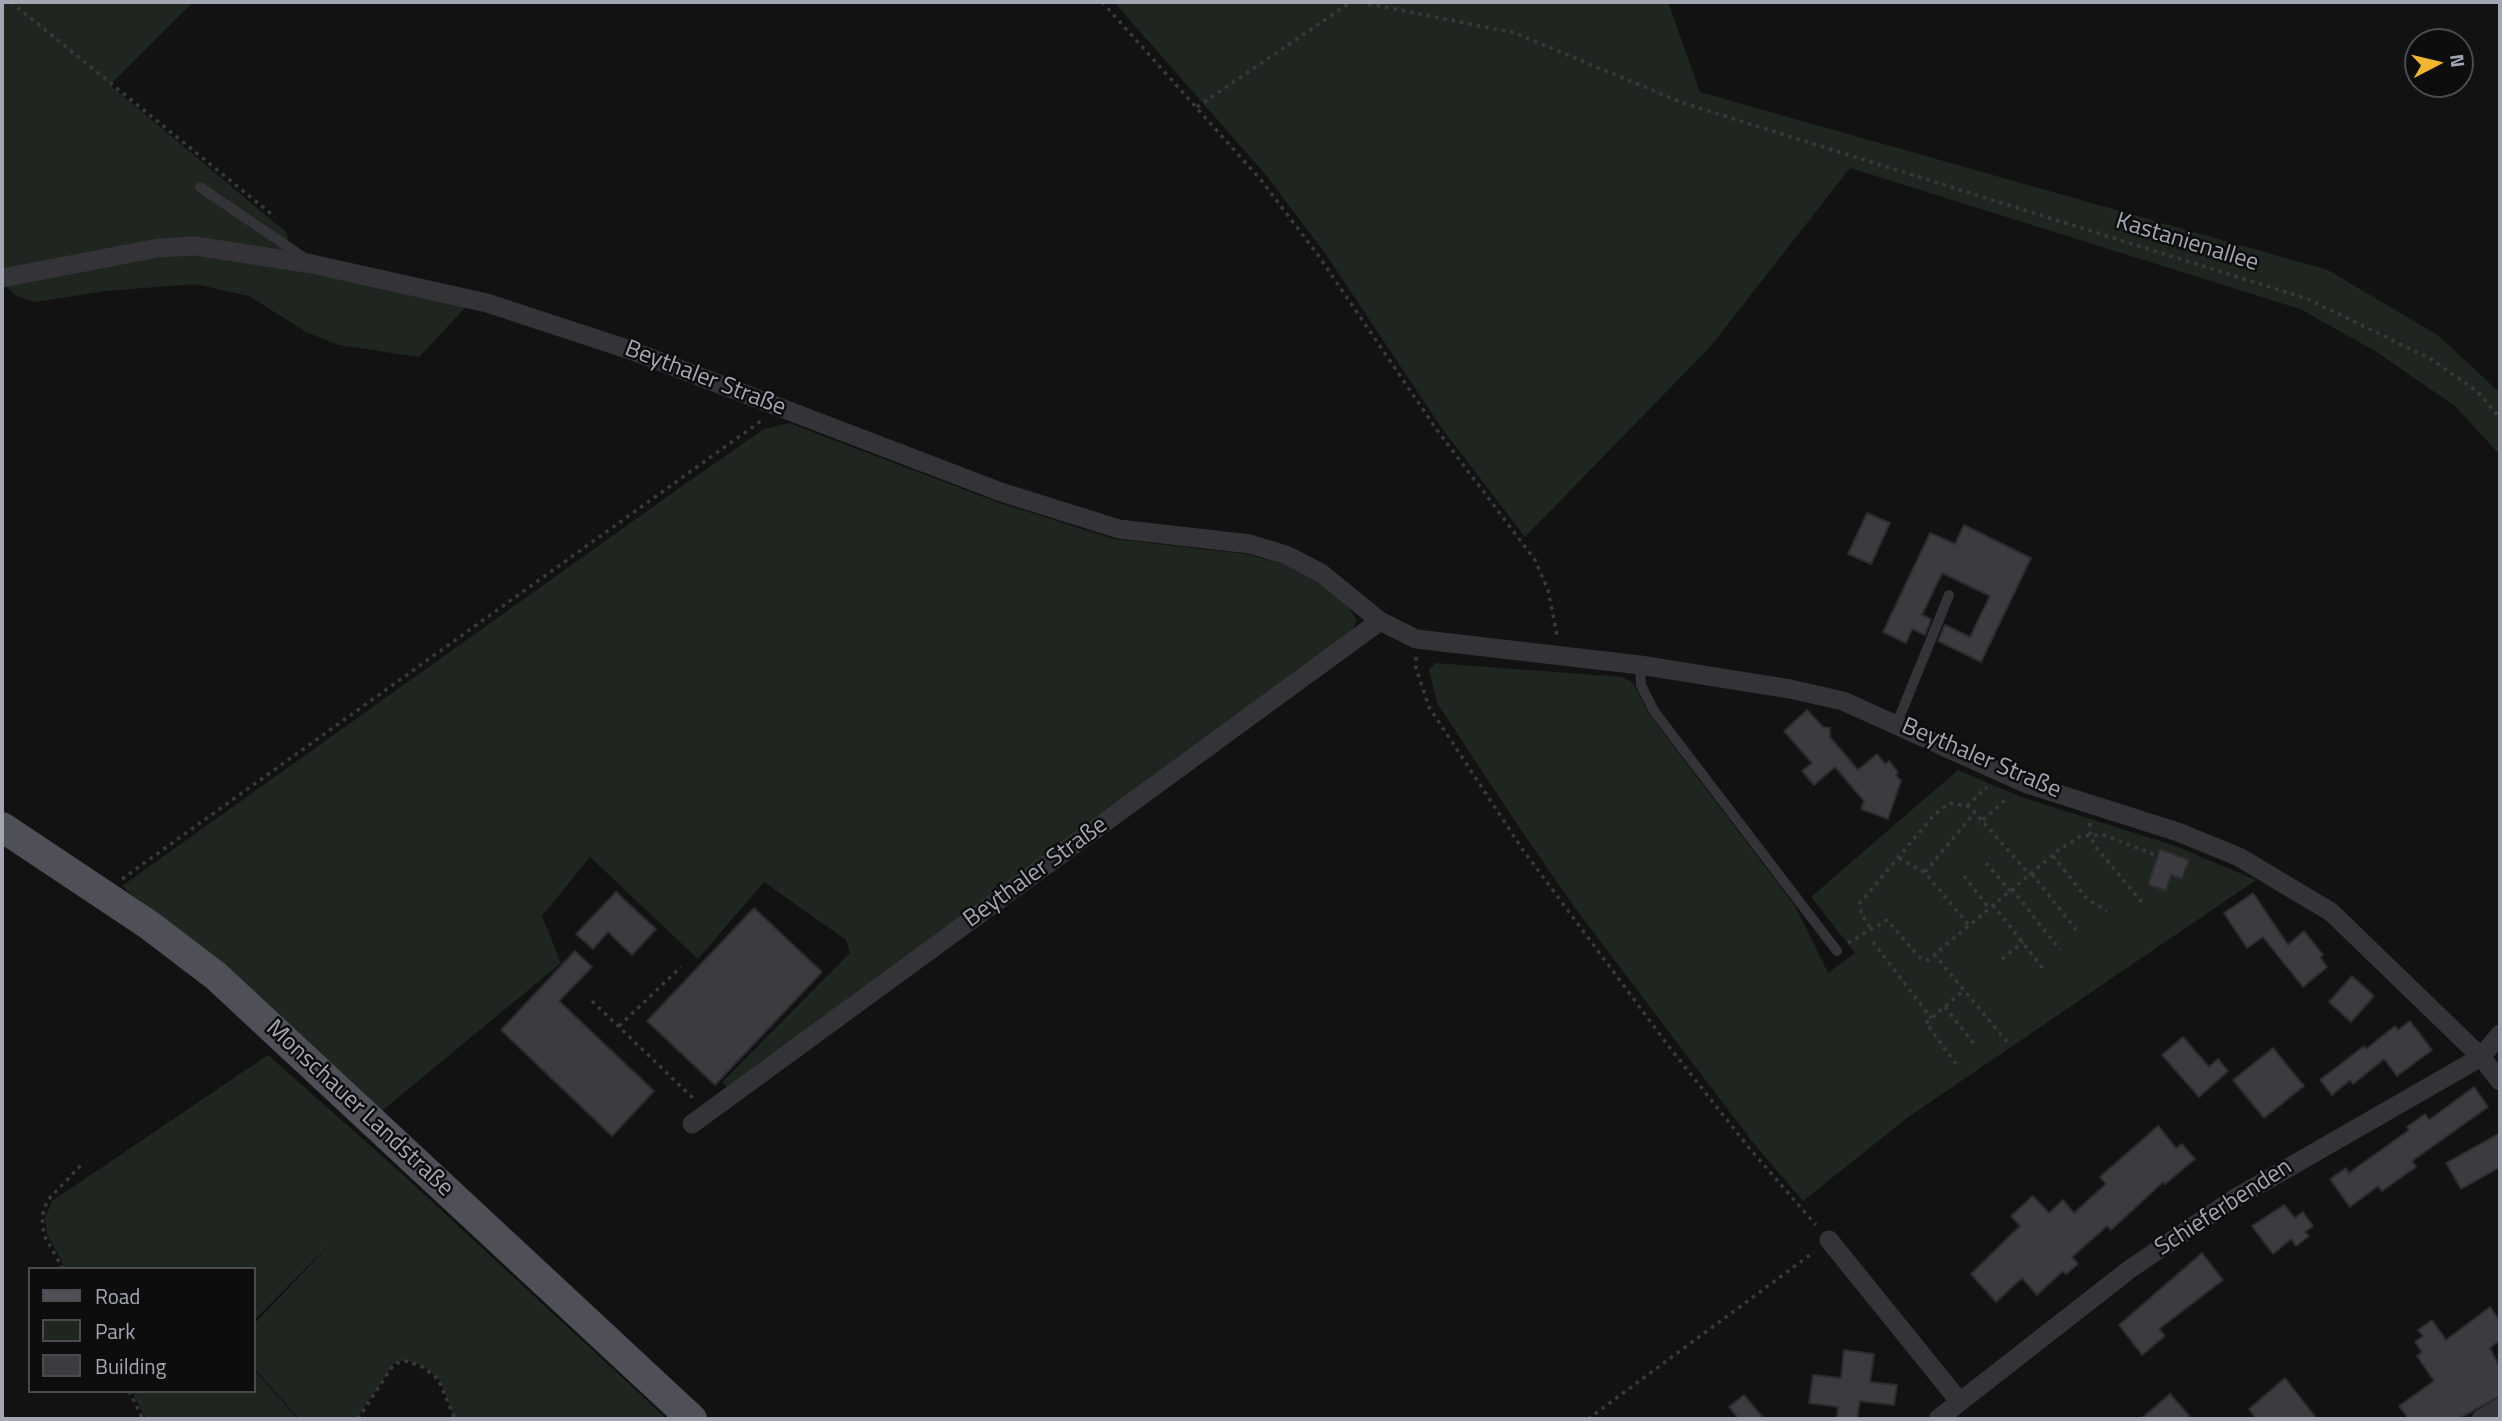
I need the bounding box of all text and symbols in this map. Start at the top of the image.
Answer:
north arrow [2404,28,2474,98]
text: N [2443,52,2474,69]
street label: Kastanienallee [2112,208,2262,278]
street label: Beythaler Straße [620,335,790,423]
street label: Beythaler Straße [1897,712,2065,806]
street label: Beythaler Straße [959,811,1113,935]
street label: Monschauer Landstraße [259,1015,459,1203]
street label: Schieferbenden [2150,1153,2298,1263]
legend [28,1267,256,1393]
text: Road [95,1280,140,1312]
text: Park [95,1315,135,1347]
text: Building [95,1350,166,1382]

